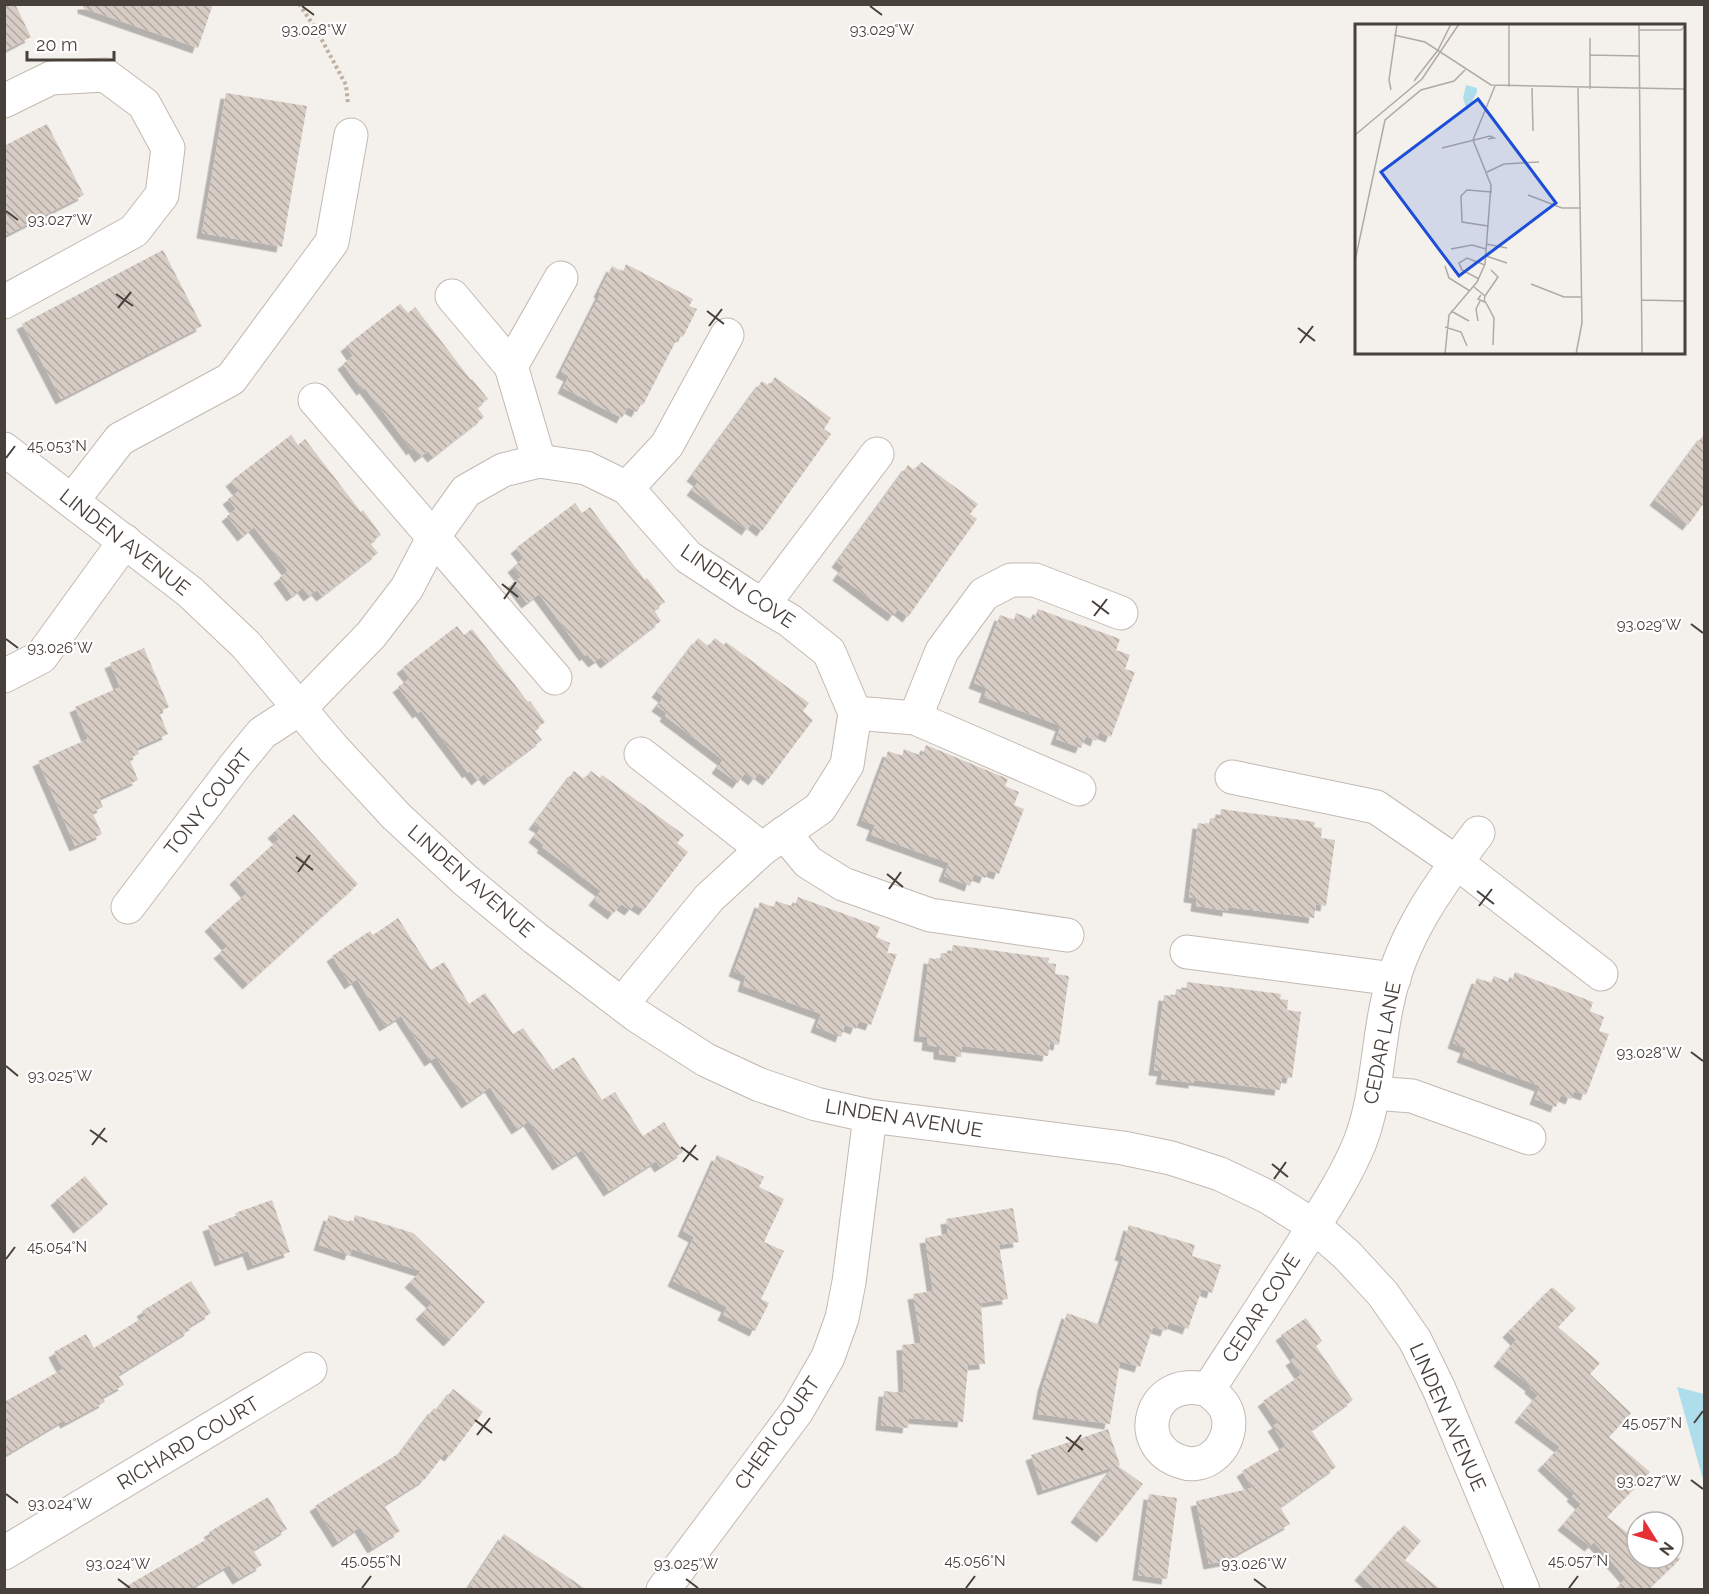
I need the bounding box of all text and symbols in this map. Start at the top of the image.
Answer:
text: 93.028°W [281,21,347,39]
text: 93.029°W [850,21,915,39]
scale bar [27,24,114,62]
inset map [1355,24,1685,354]
text: 20 m [36,34,78,55]
text: 93.027°W [28,211,92,229]
text: 45.053°N [27,437,87,455]
street label: LINDEN AVENUE [55,484,195,600]
street label: LINDEN COVE [676,539,800,633]
text: 93.029°W [1617,616,1682,634]
text: 93.026°W [27,639,93,657]
street label: TONY COURT [159,744,257,860]
street label: LINDEN AVENUE [403,820,539,942]
street label: CEDAR LANE [1358,980,1406,1106]
text: 93.028°W [1616,1044,1682,1062]
text: 93.025°W [28,1067,93,1085]
street label: LINDEN AVENUE [823,1094,985,1142]
text: 45.054°N [27,1238,87,1256]
street label: CEDAR COVE [1217,1249,1305,1367]
street label: LINDEN AVENUE [1405,1339,1491,1495]
street label: CHERI COURT [729,1372,825,1494]
street label: RICHARD COURT [113,1391,263,1495]
text: 45.057°N [1622,1414,1682,1432]
text: 93.027°W [1617,1472,1681,1490]
text: 93.024°W [28,1495,92,1513]
north arrow [1625,1510,1685,1570]
text: N [1655,1538,1678,1559]
text: 45.055°N [341,1552,401,1570]
text: 45.056°N [944,1552,1006,1570]
text: 45.057°N [1548,1552,1608,1570]
text: 93.024°W [86,1555,150,1573]
text: 93.025°W [654,1555,719,1573]
text: 93.026°W [1221,1555,1287,1573]

